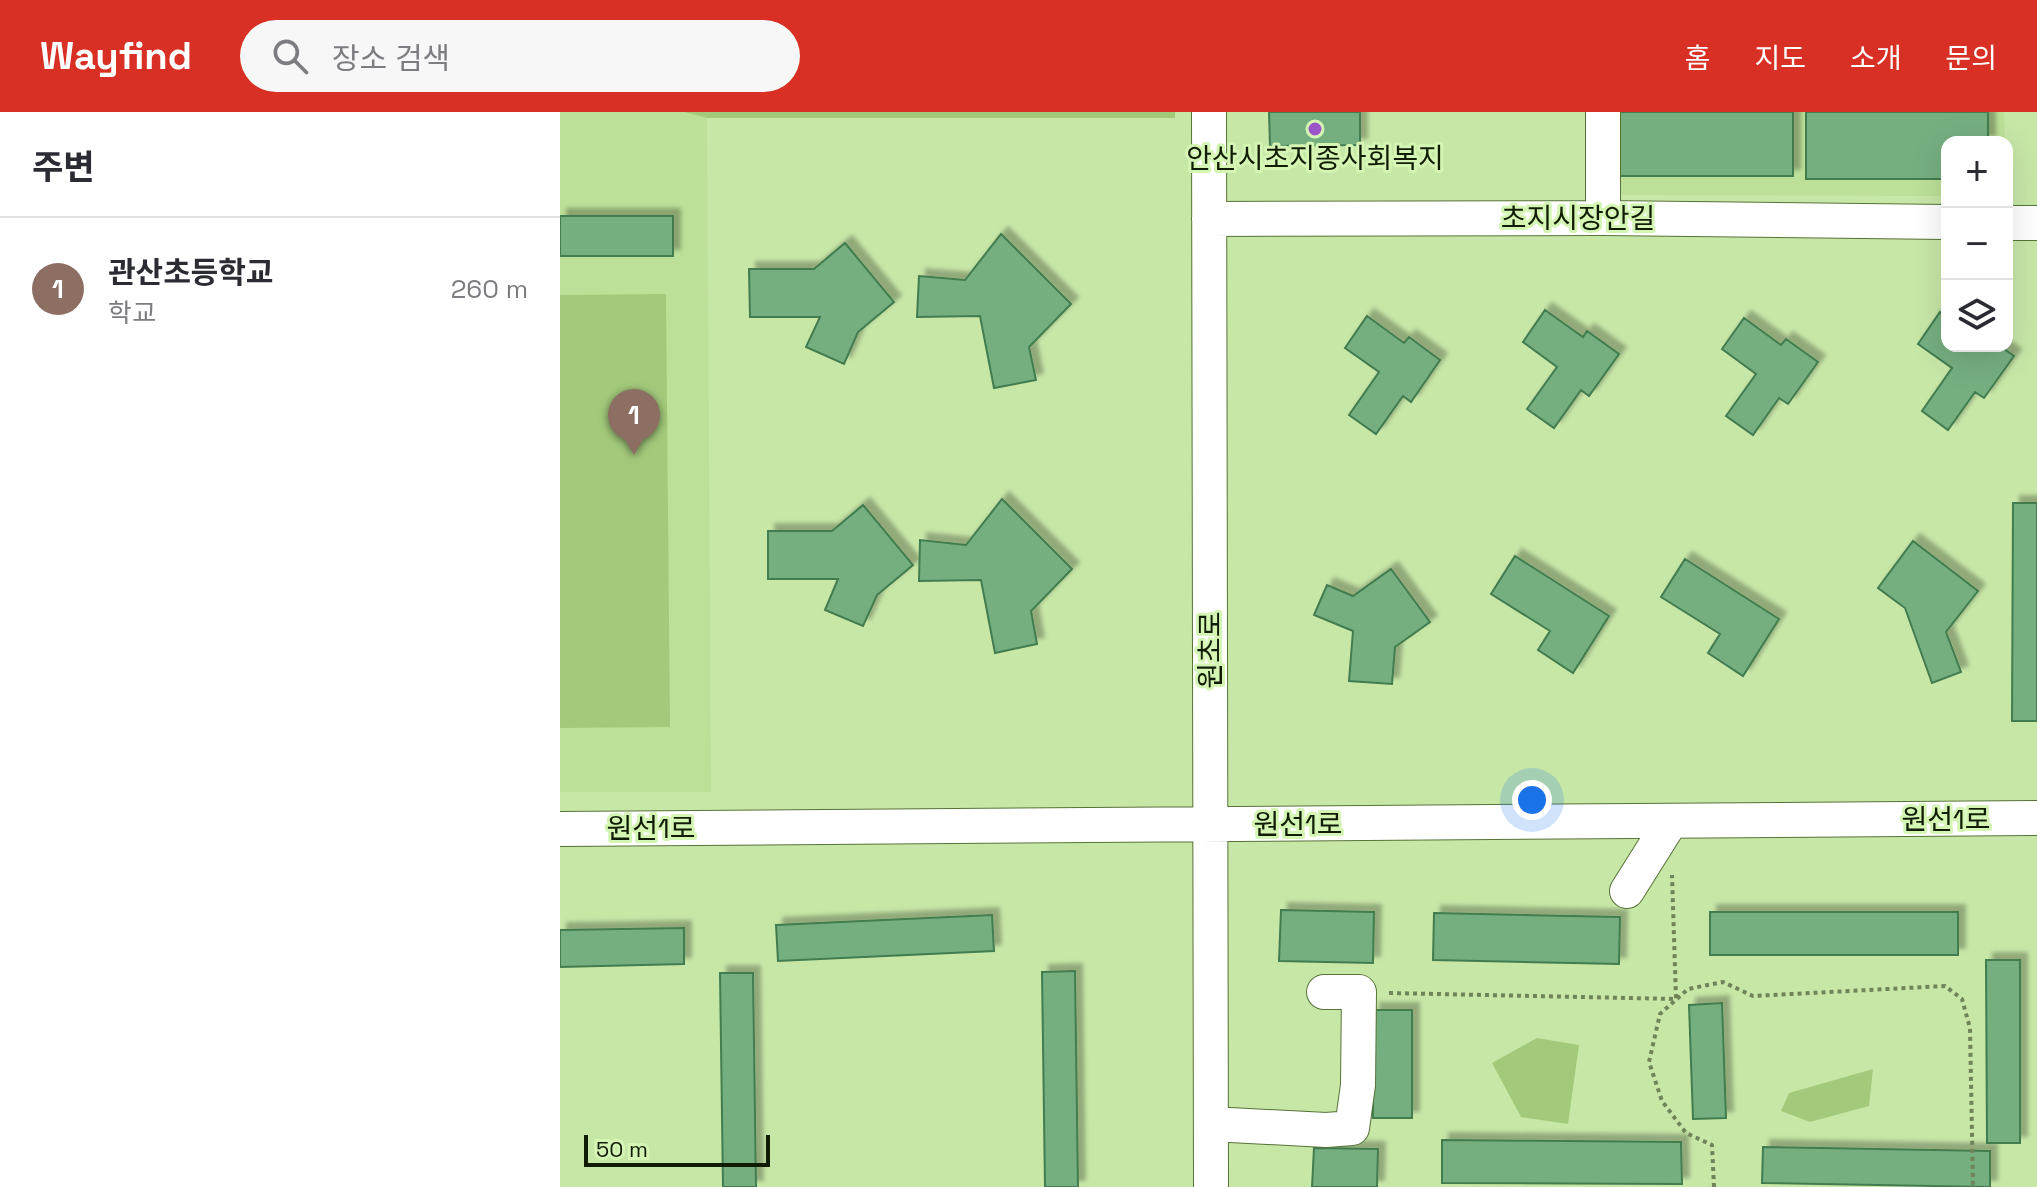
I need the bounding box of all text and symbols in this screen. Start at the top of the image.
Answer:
search box [240,20,800,92]
text: Wayfind [40,32,192,80]
icon: search [268,34,312,78]
text: 장소 검색 [332,39,450,78]
text: 홈 [1685,40,1710,76]
text: 지도 [1754,40,1806,76]
text: 소개 [1850,40,1901,76]
text: 문의 [1945,40,1997,76]
marker: 안산시초지종사회복지 [1306,120,1324,138]
map controls [1941,136,2013,352]
button: + [1941,136,2013,208]
place label: 안산시초지종사회복지 [1186,140,1444,176]
text: 주변 [32,146,95,189]
street label: 초지시장안길 [1501,200,1655,236]
button: − [1941,208,2013,280]
text: 관산초등학교 [108,253,274,292]
text: 1 [52,272,64,306]
text: 260 m [451,272,528,306]
button: layers [1941,280,2013,352]
text: 학교 [108,296,156,330]
pin: 1 [608,389,660,455]
street label: 원초로 [1192,611,1228,689]
your location [1512,780,1552,820]
street label: 원선1로 [1902,801,1990,837]
street label: 원선1로 [1254,806,1342,842]
street label: 원선1로 [607,810,695,846]
scale bar [584,1131,770,1167]
text: 50 m [596,1135,648,1163]

